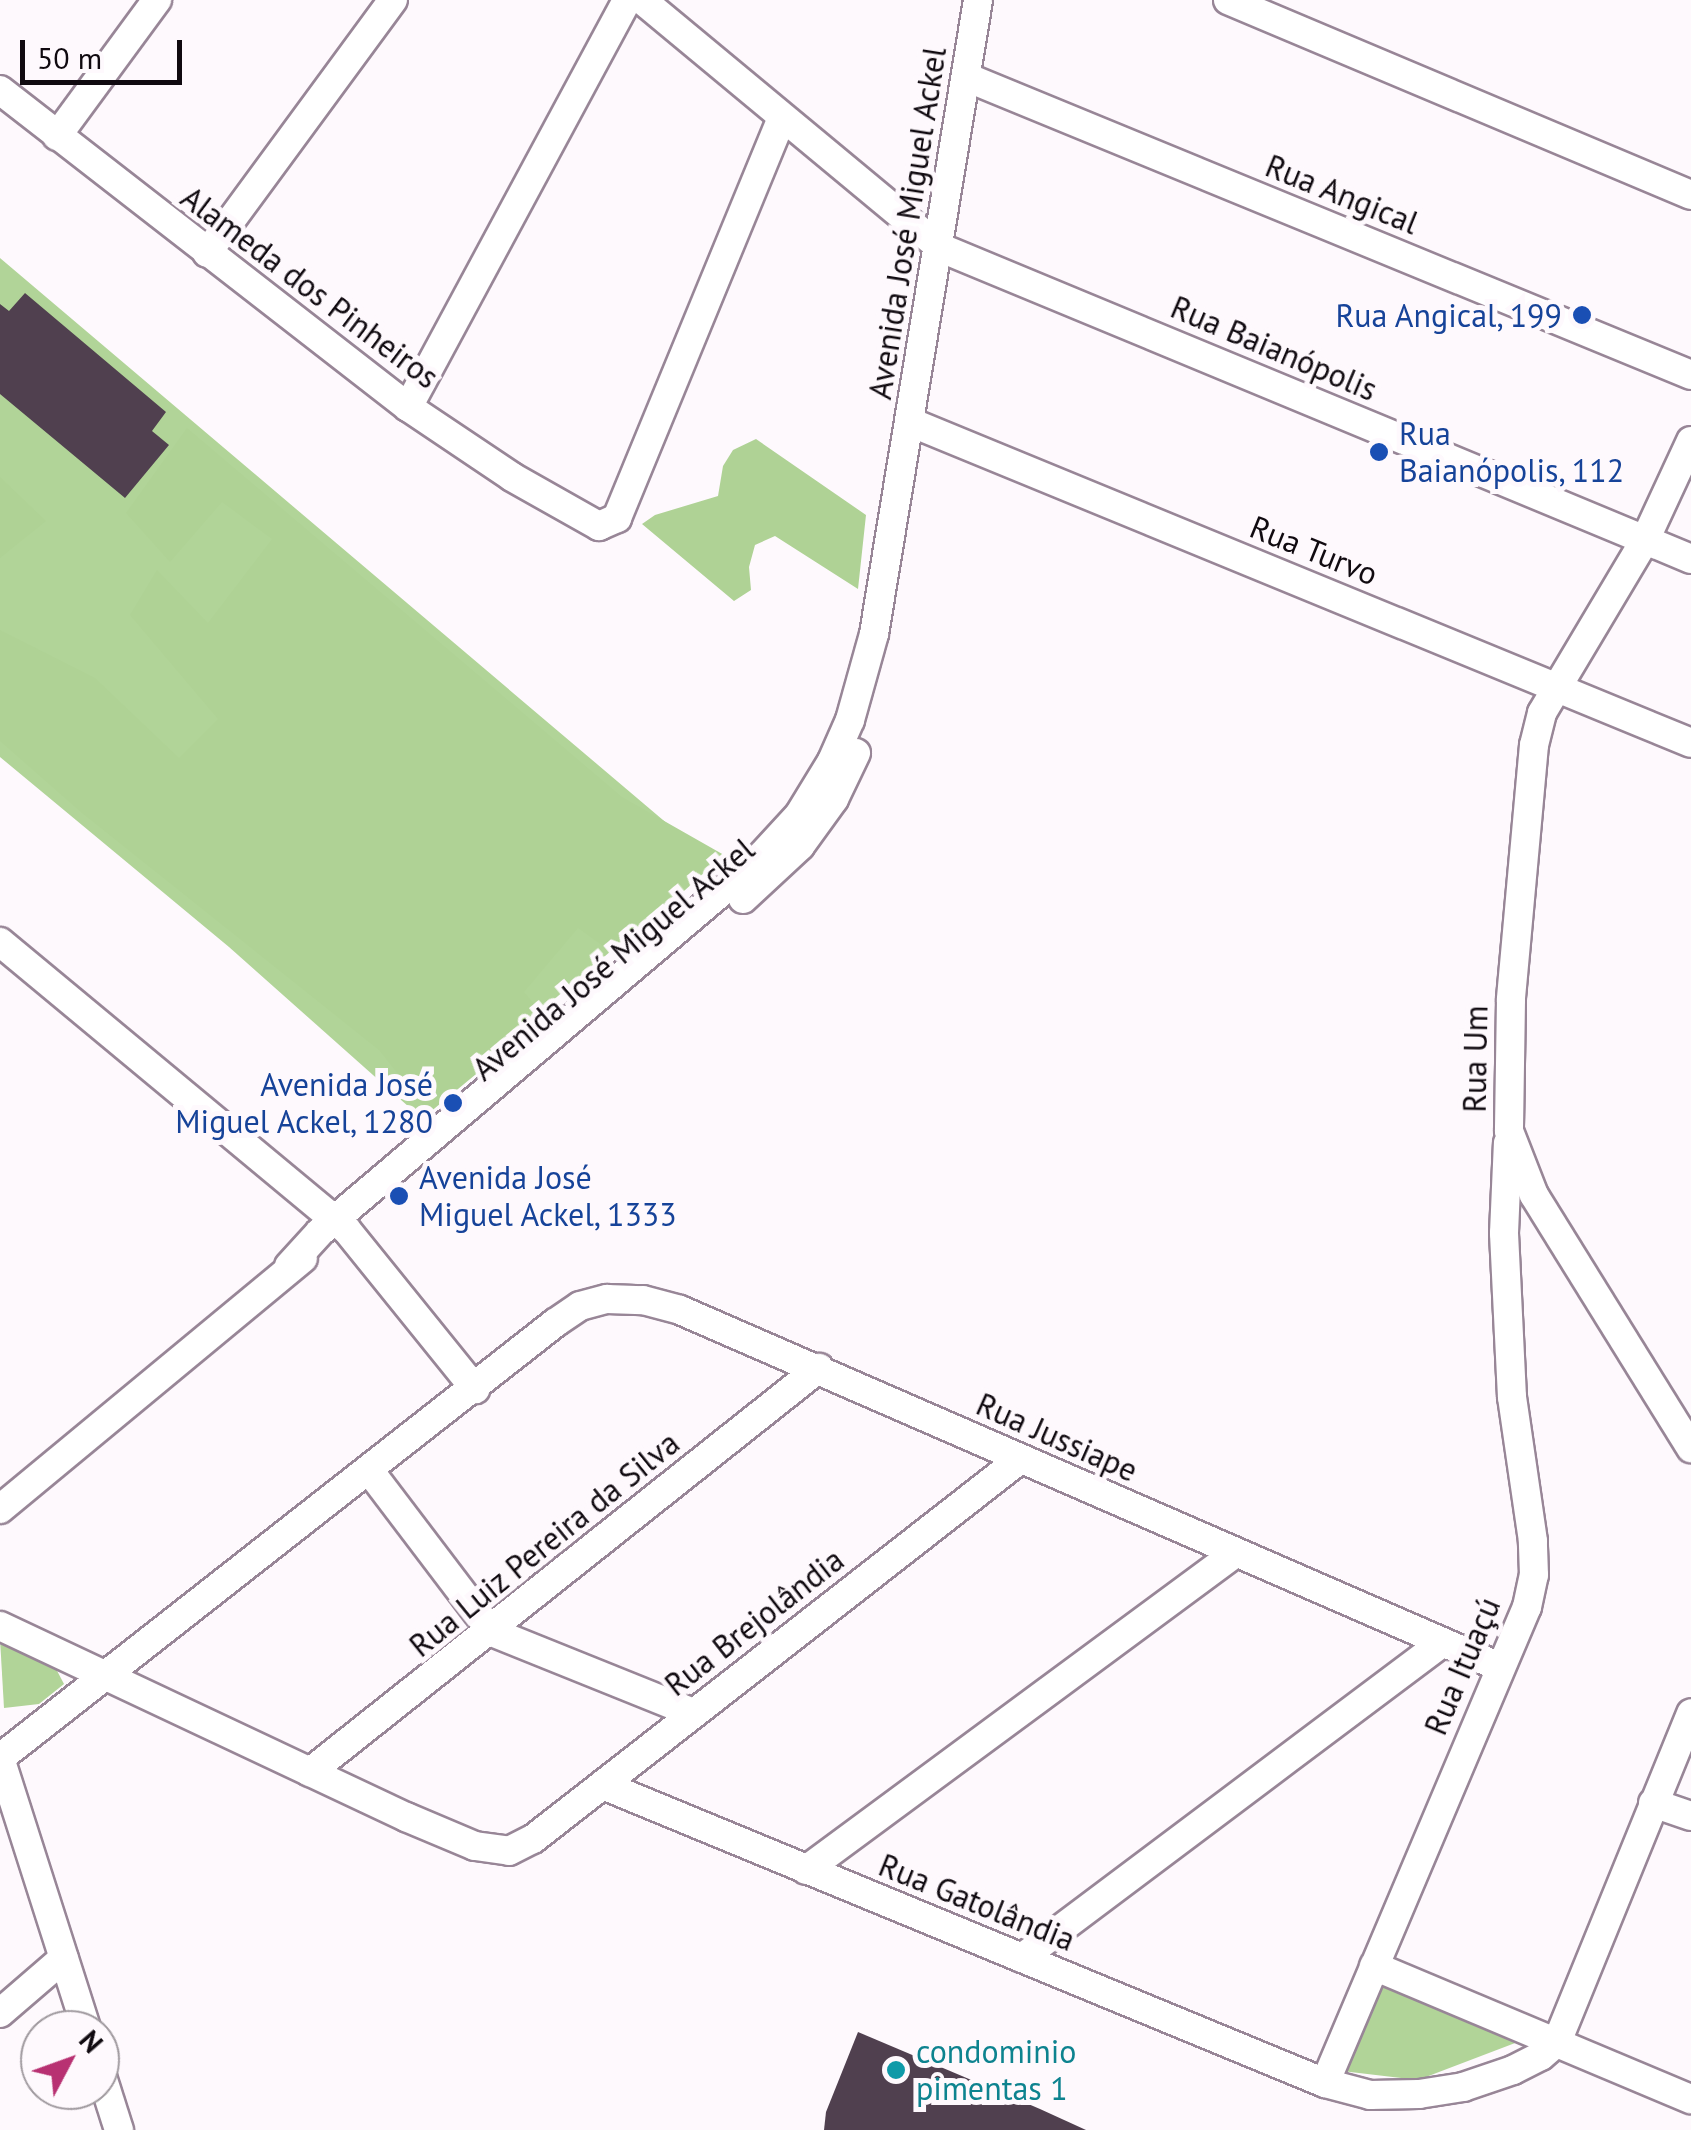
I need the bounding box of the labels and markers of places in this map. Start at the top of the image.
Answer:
place label: Rua Angical, 199 [1332,296,1562,334]
marker: Rua Angical, 199 [1571,304,1593,326]
place label: Rua Baianópolis, 112 [1399,415,1627,490]
marker: Rua Baianópolis, 112 [1368,441,1390,463]
place label: Avenida José Miguel Ackel, 1280 [172,1066,433,1141]
marker: Avenida José Miguel Ackel, 1280 [442,1092,464,1114]
place label: Avenida José Miguel Ackel, 1333 [419,1159,680,1234]
marker: Avenida José Miguel Ackel, 1333 [388,1185,410,1207]
place label: condominio pimentas 1 [916,2033,1077,2108]
marker: condominio pimentas 1 [885,2059,907,2081]

